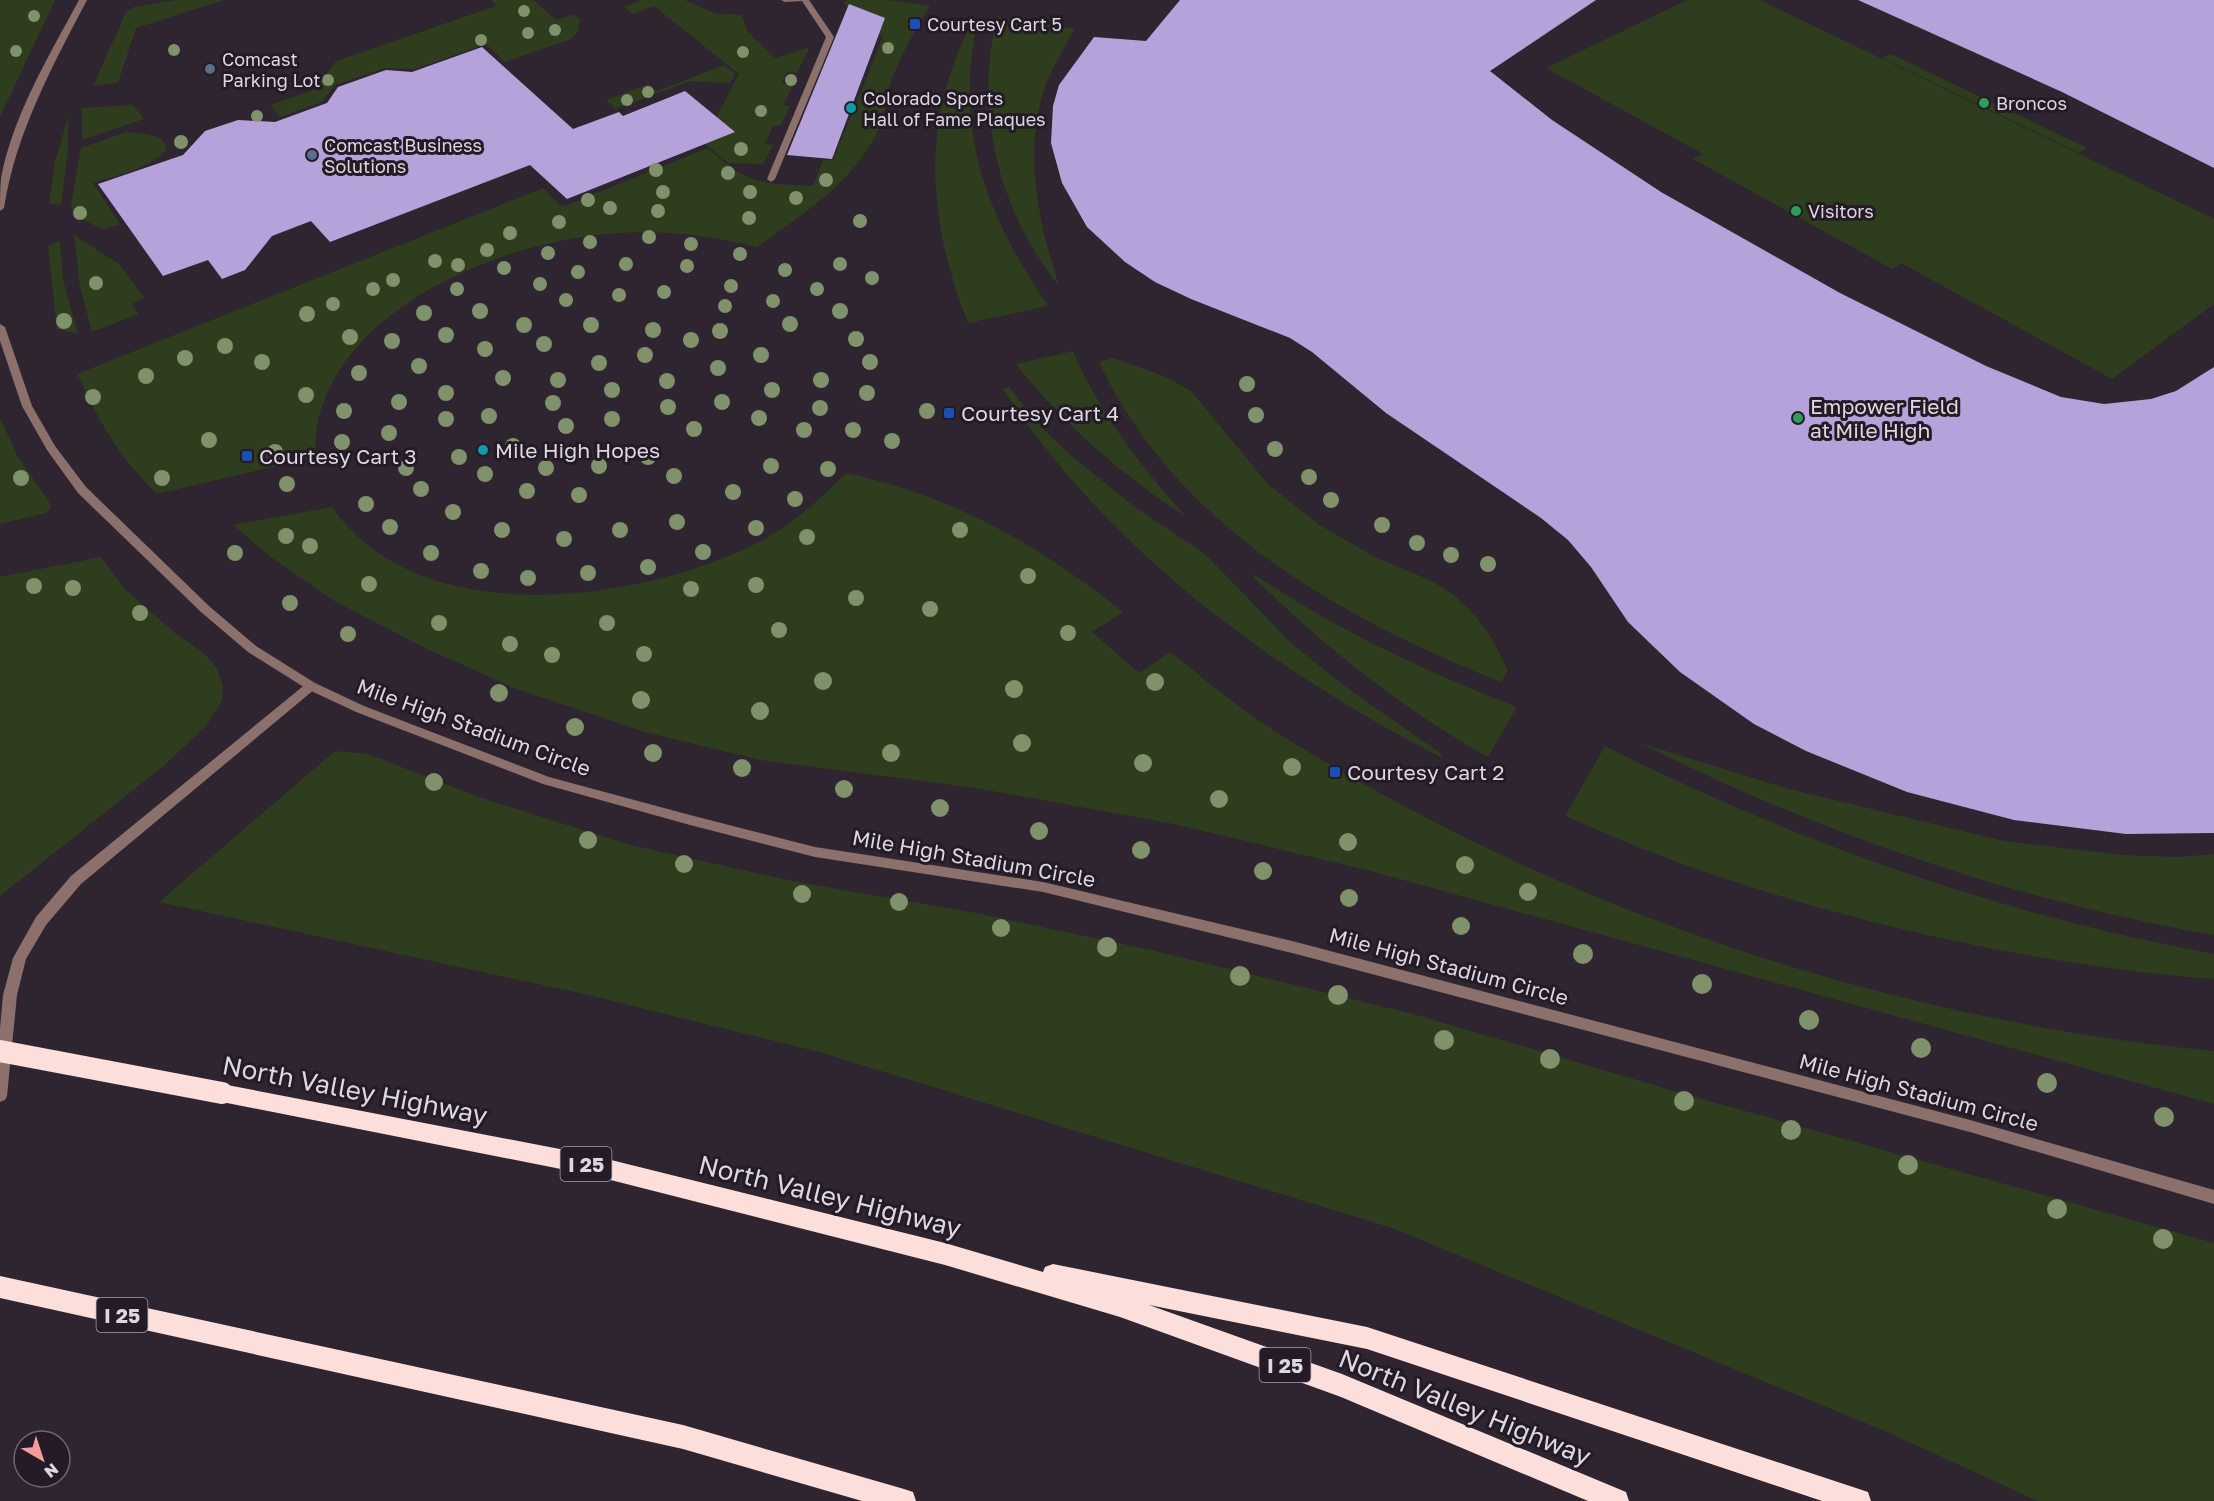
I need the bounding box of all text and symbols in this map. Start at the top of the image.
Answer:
place label: Courtesy Cart 5 [927,13,1062,35]
marker: Courtesy Cart 5 [908,17,922,31]
place label: Comcast Parking Lot [222,48,321,91]
marker: Comcast Parking Lot [203,62,217,76]
place label: Colorado Sports Hall of Fame Plaques [863,87,1046,130]
place label: Broncos [1996,92,2067,114]
marker: Broncos [1977,96,1991,110]
marker: Colorado Sports Hall of Fame Plaques [844,101,858,115]
place label: Comcast Business Solutions [324,134,482,177]
marker: Comcast Business Solutions [305,148,319,162]
place label: Visitors [1808,200,1874,222]
marker: Visitors [1789,204,1803,218]
place label: Empower Field at Mile High [1810,393,1959,443]
place label: Courtesy Cart 4 [961,400,1119,426]
marker: Courtesy Cart 4 [942,406,956,420]
marker: Empower Field at Mile High [1791,411,1805,425]
place label: Mile High Hopes [495,437,660,463]
place label: Courtesy Cart 3 [259,443,417,469]
marker: Mile High Hopes [476,443,490,457]
marker: Courtesy Cart 3 [240,449,254,463]
street label: Mile High Stadium Circle [354,673,594,781]
place label: Courtesy Cart 2 [1347,759,1505,785]
marker: Courtesy Cart 2 [1328,765,1342,779]
street label: Mile High Stadium Circle [850,824,1098,892]
street label: Mile High Stadium Circle [1326,922,1572,1010]
street label: Mile High Stadium Circle [1796,1048,2042,1136]
street label: North Valley Highway [220,1049,491,1131]
road number: I 25 [560,1147,612,1181]
street label: North Valley Highway [696,1148,965,1244]
road number: I 25 [96,1298,148,1332]
street label: North Valley Highway [1334,1342,1596,1472]
road number: I 25 [1260,1348,1310,1382]
north arrow [12,1429,72,1489]
text: N [40,1459,62,1482]

